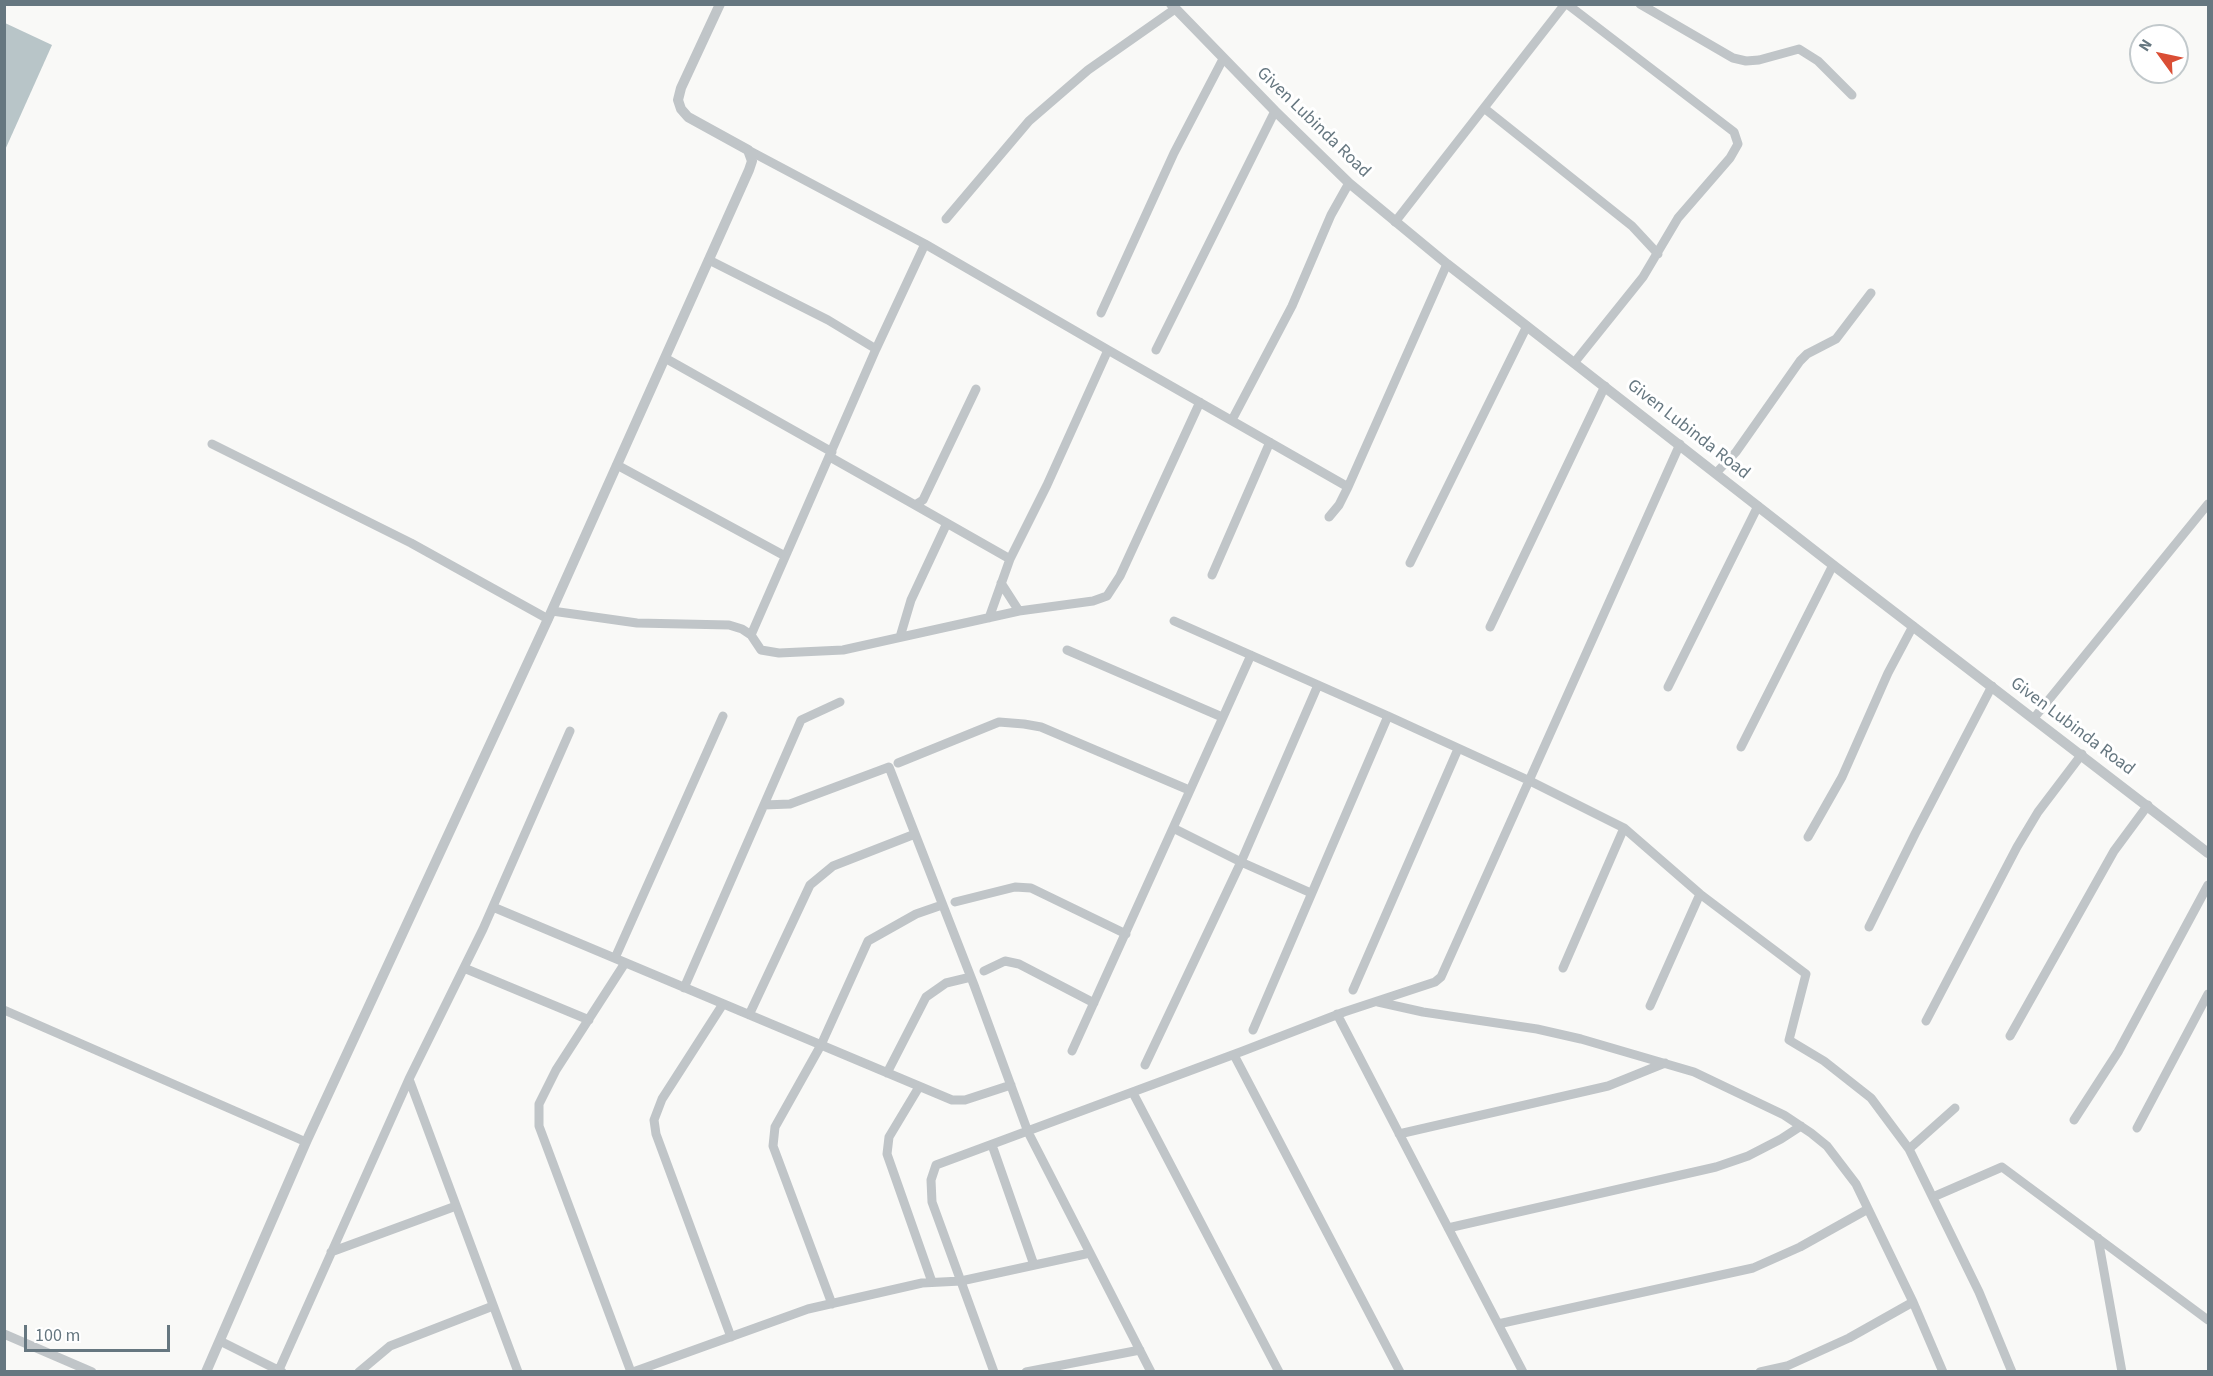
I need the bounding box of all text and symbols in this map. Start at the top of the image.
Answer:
north arrow [2129,24,2189,84]
text: N [2133,35,2158,56]
street label: Given Lubinda Road [1252,63,1374,183]
street label: Given Lubinda Road [1622,375,1754,485]
street label: Given Lubinda Road [2006,673,2138,781]
scale bar [27,1313,172,1351]
text: 100 m [35,1323,80,1348]

